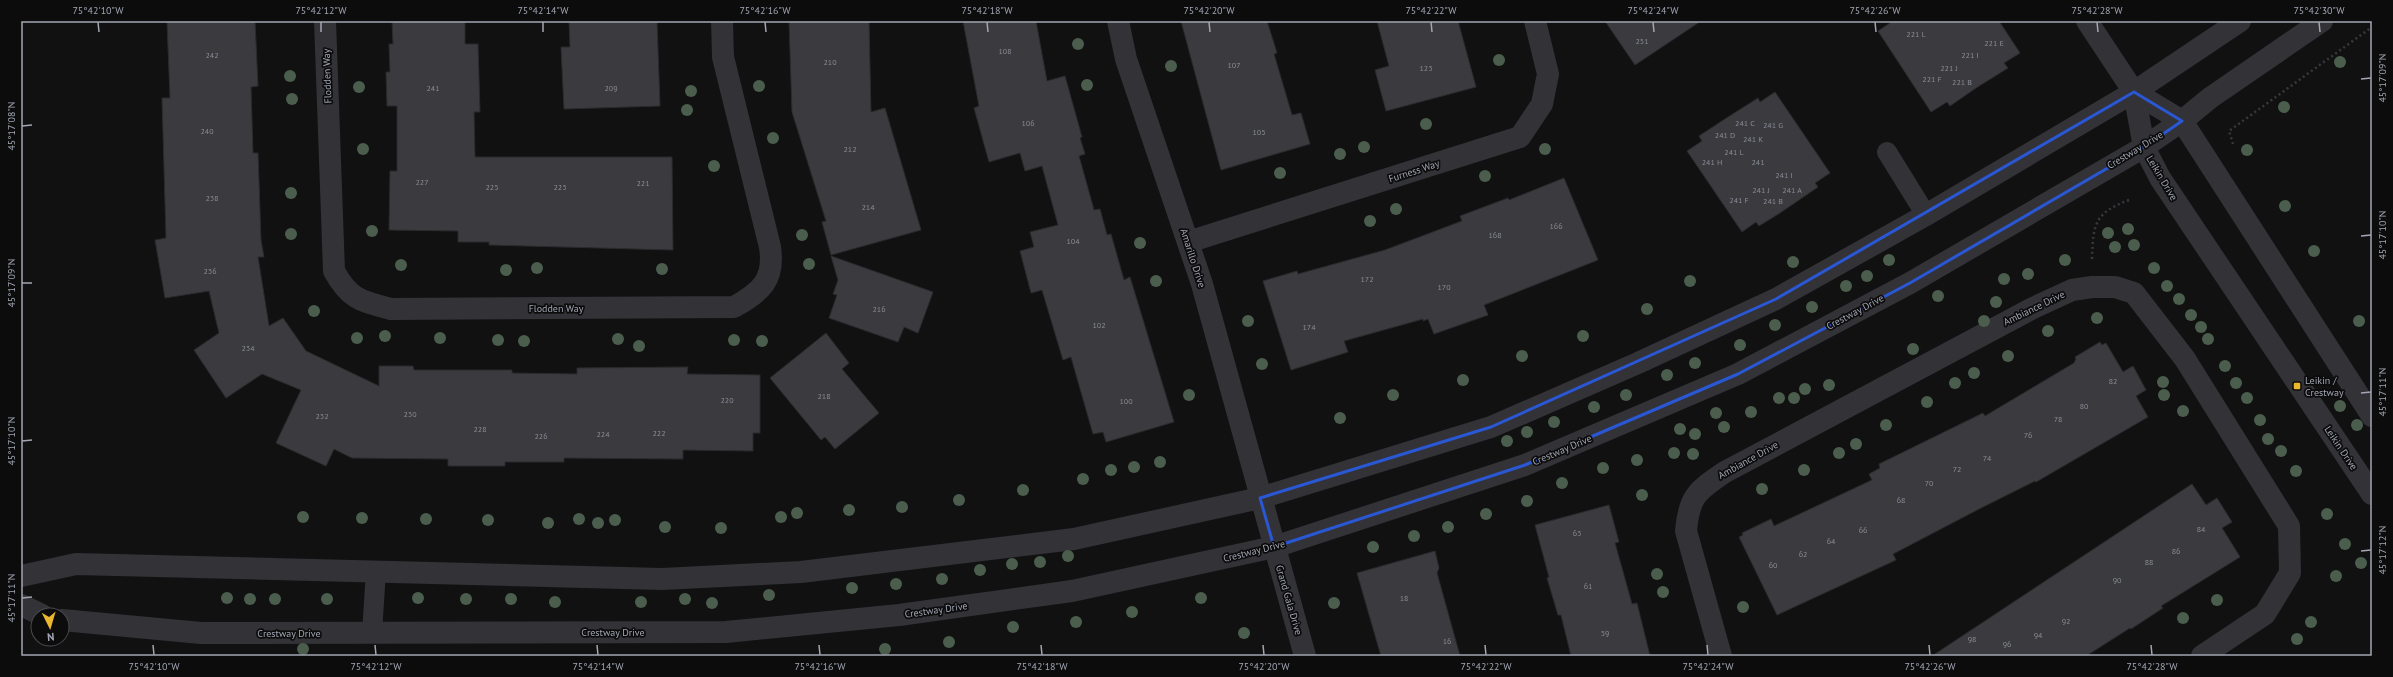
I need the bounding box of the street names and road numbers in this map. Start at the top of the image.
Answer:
street label: Flodden Way [320,48,334,104]
street label: Crestway Drive [2105,128,2165,172]
street label: Leikin Drive [2143,153,2181,203]
street label: Furness Way [1387,157,1441,185]
street label: Amarillo Drive [1177,227,1209,289]
street label: Ambiance Drive [2001,287,2067,329]
street label: Crestway Drive [1824,291,1886,333]
street label: Flodden Way [529,302,584,315]
street label: Leikin Drive [2322,423,2360,473]
street label: Crestway Drive [1530,432,1594,468]
street label: Ambiance Drive [1716,438,1780,482]
street label: Crestway Drive [1222,537,1286,565]
street label: Grand Gala Drive [1273,564,1305,636]
street label: Crestway Drive [904,599,968,621]
street label: Crestway Drive [581,626,645,639]
street label: Crestway Drive [257,627,321,640]

